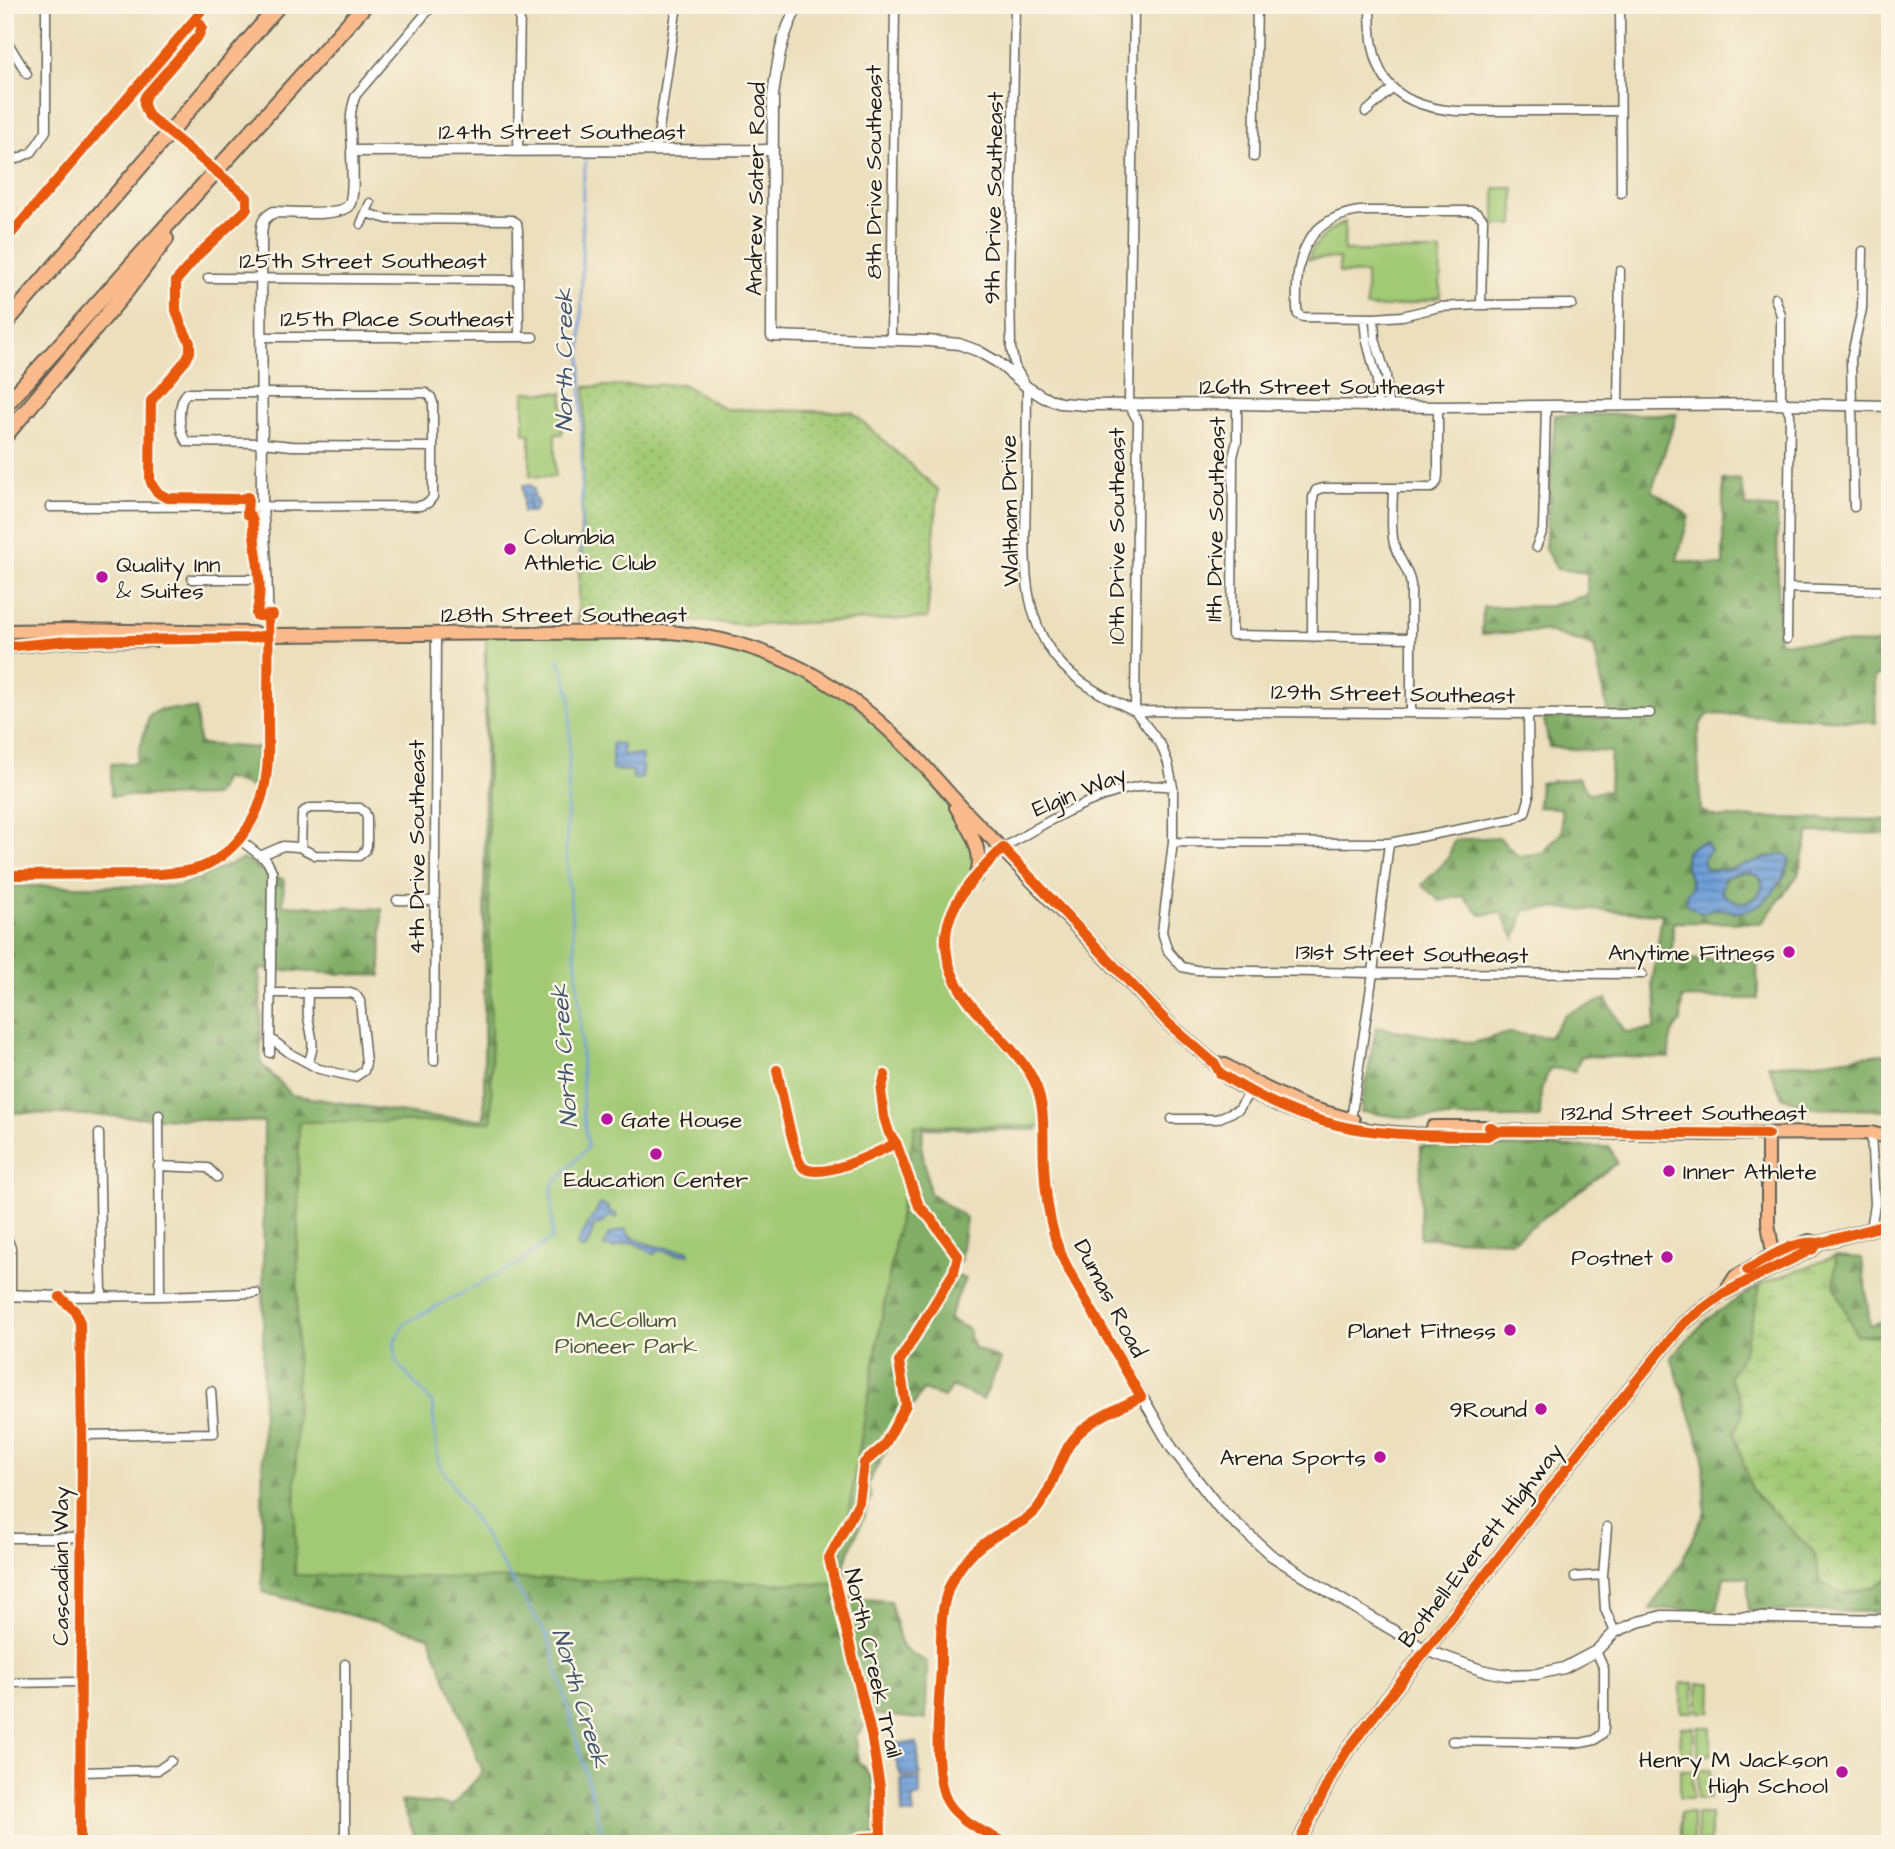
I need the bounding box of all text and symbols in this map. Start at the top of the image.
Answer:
street label: 8th Drive Southeast [858,64,890,279]
street label: Andrew Sater Road [738,82,774,296]
street label: 9th Drive Southeast [976,91,1012,305]
street label: 124th Street Southeast [439,116,686,148]
street label: 125th Street Southeast [239,245,487,277]
water label: North Creek [548,287,582,432]
street label: 125th Place Southeast [280,303,514,335]
street label: 126th Street Southeast [1199,371,1446,403]
street label: 11th Drive Southeast [1198,415,1234,622]
street label: 10th Drive Southeast [1101,427,1133,645]
street label: Waltham Drive [993,435,1027,587]
place label: Columbia Athletic Club [524,521,657,579]
marker: Columbia Athletic Club [502,541,518,557]
place label: Quality Inn & Suites [116,549,221,607]
marker: Quality Inn & Suites [94,569,110,585]
street label: 128th Street Southeast [441,599,688,631]
street label: 129th Street Southeast [1271,676,1516,712]
street label: 4th Drive Southeast [401,739,433,955]
street label: Elgin Way [1027,758,1132,826]
street label: 131st Street Southeast [1295,936,1529,972]
place label: Anytime Fitness [1608,937,1775,970]
marker: Anytime Fitness [1781,944,1797,960]
water label: North Creek [543,982,587,1129]
street label: 132nd Street Southeast [1561,1097,1807,1129]
place label: Gate House [621,1104,742,1136]
marker: Gate House [599,1111,615,1127]
marker: Education Center [648,1146,664,1162]
place label: Inner Athlete [1683,1156,1817,1188]
marker: Inner Athlete [1661,1163,1677,1179]
place label: Education Center [564,1164,749,1196]
street label: Dumas Road [1066,1234,1155,1363]
place label: Postnet [1571,1242,1654,1274]
marker: Postnet [1659,1249,1675,1265]
park label: McCollum Pioneer Park [555,1304,697,1362]
place label: Planet Fitness [1348,1315,1496,1347]
marker: Planet Fitness [1502,1322,1518,1338]
place label: 9Round [1450,1394,1527,1426]
marker: 9Round [1533,1401,1549,1417]
street label: Bothell-Everett Highway [1391,1436,1572,1655]
place label: Arena Sports [1220,1442,1366,1474]
marker: Arena Sports [1372,1449,1388,1465]
street label: Cascadian Way [45,1486,78,1646]
street label: North Creek Trail [836,1566,910,1761]
water label: North Creek [543,1624,618,1773]
place label: Henry M Jackson High School [1639,1744,1828,1803]
marker: Henry M Jackson High School [1834,1764,1850,1780]

